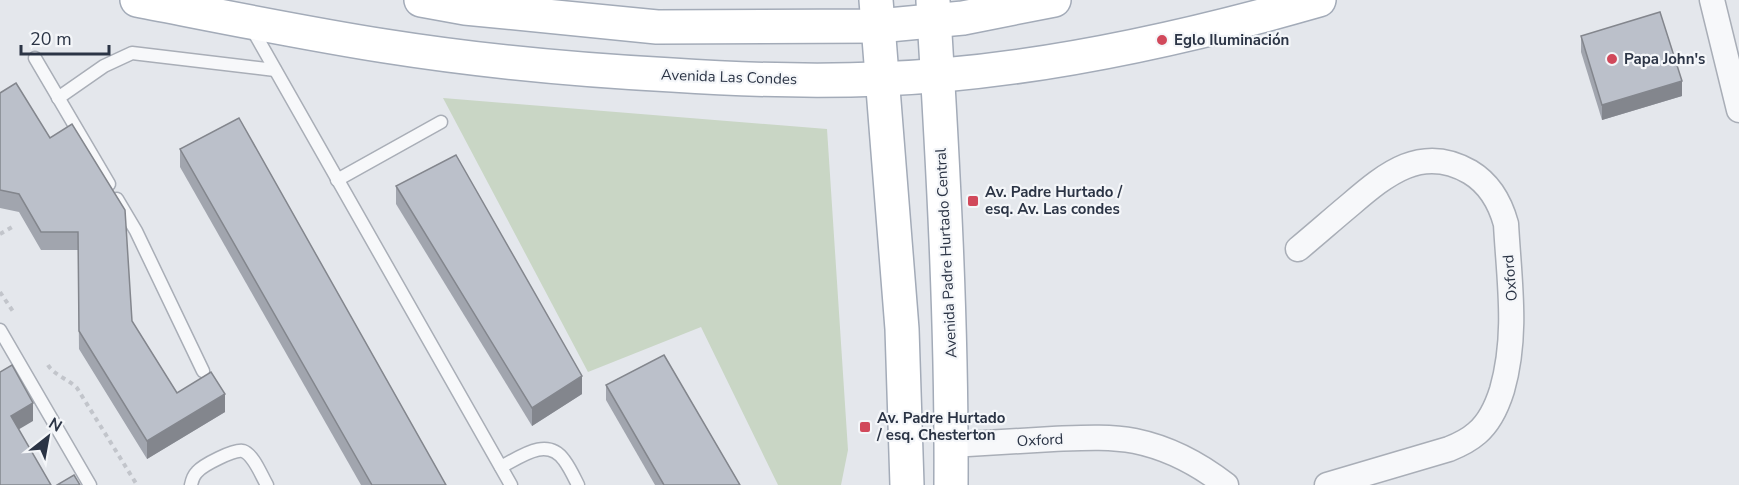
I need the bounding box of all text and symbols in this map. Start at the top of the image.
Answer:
scale bar [21,18,110,56]
text: 20 m [30,27,72,51]
place label: Eglo Iluminación [1174,30,1289,50]
marker: Eglo Iluminación [1155,33,1169,47]
place label: Papa John's [1624,49,1705,69]
marker: Papa John's [1605,52,1619,66]
street label: Avenida Las Condes [661,65,797,89]
street label: Avenida Padre Hurtado Central [930,147,961,359]
place label: Av. Padre Hurtado / esq. Av. Las condes [985,182,1123,219]
marker: Av. Padre Hurtado / esq. Av. Las condes [966,194,980,208]
street label: Oxford [1498,254,1522,302]
north arrow [18,407,78,467]
place label: Av. Padre Hurtado / esq. Chesterton [876,408,1006,445]
text: N [44,412,66,438]
marker: Av. Padre Hurtado / esq. Chesterton [858,420,872,434]
street label: Oxford [1016,429,1064,451]

